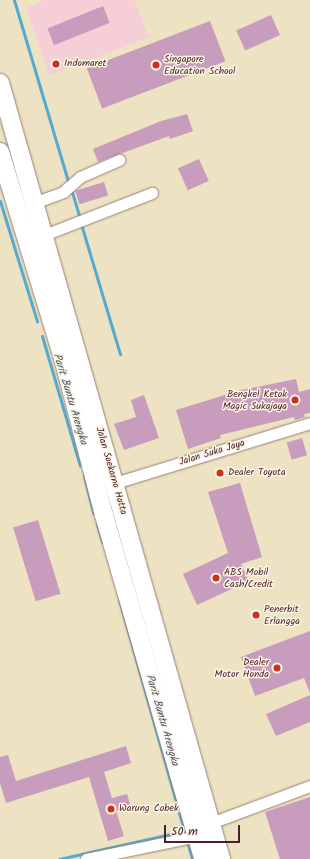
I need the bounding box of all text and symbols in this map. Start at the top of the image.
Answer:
place label: Singapore Education School [164,53,236,76]
place label: Indomaret [64,58,106,70]
marker: Indomaret [51,59,61,69]
marker: Singapore Education School [151,60,161,70]
water label: Parit Buntu Arengka [50,352,90,446]
place label: Bengkel Ketok Magic Sukajaya [223,388,287,412]
marker: Bengkel Ketok Magic Sukajaya [290,395,300,405]
street label: Jalan Soekarno Hatta [93,426,129,516]
street label: Jalan Suka Jaya [178,437,246,469]
place label: Dealer Toyota [228,467,286,479]
marker: Dealer Toyota [215,468,225,478]
place label: ABS Mobil Cash/Credit [224,566,273,590]
marker: ABS Mobil Cash/Credit [211,573,221,583]
place label: Penerbit Erlangga [264,603,300,626]
marker: Penerbit Erlangga [251,610,261,620]
place label: Dealer Motor Honda [215,656,269,680]
marker: Dealer Motor Honda [272,663,282,673]
water label: Parit Buntu Arengka [143,673,181,767]
place label: Warung Cobek [119,803,179,815]
marker: Warung Cobek [106,804,116,814]
scale bar [166,817,242,843]
text: 50 m [171,822,198,841]

